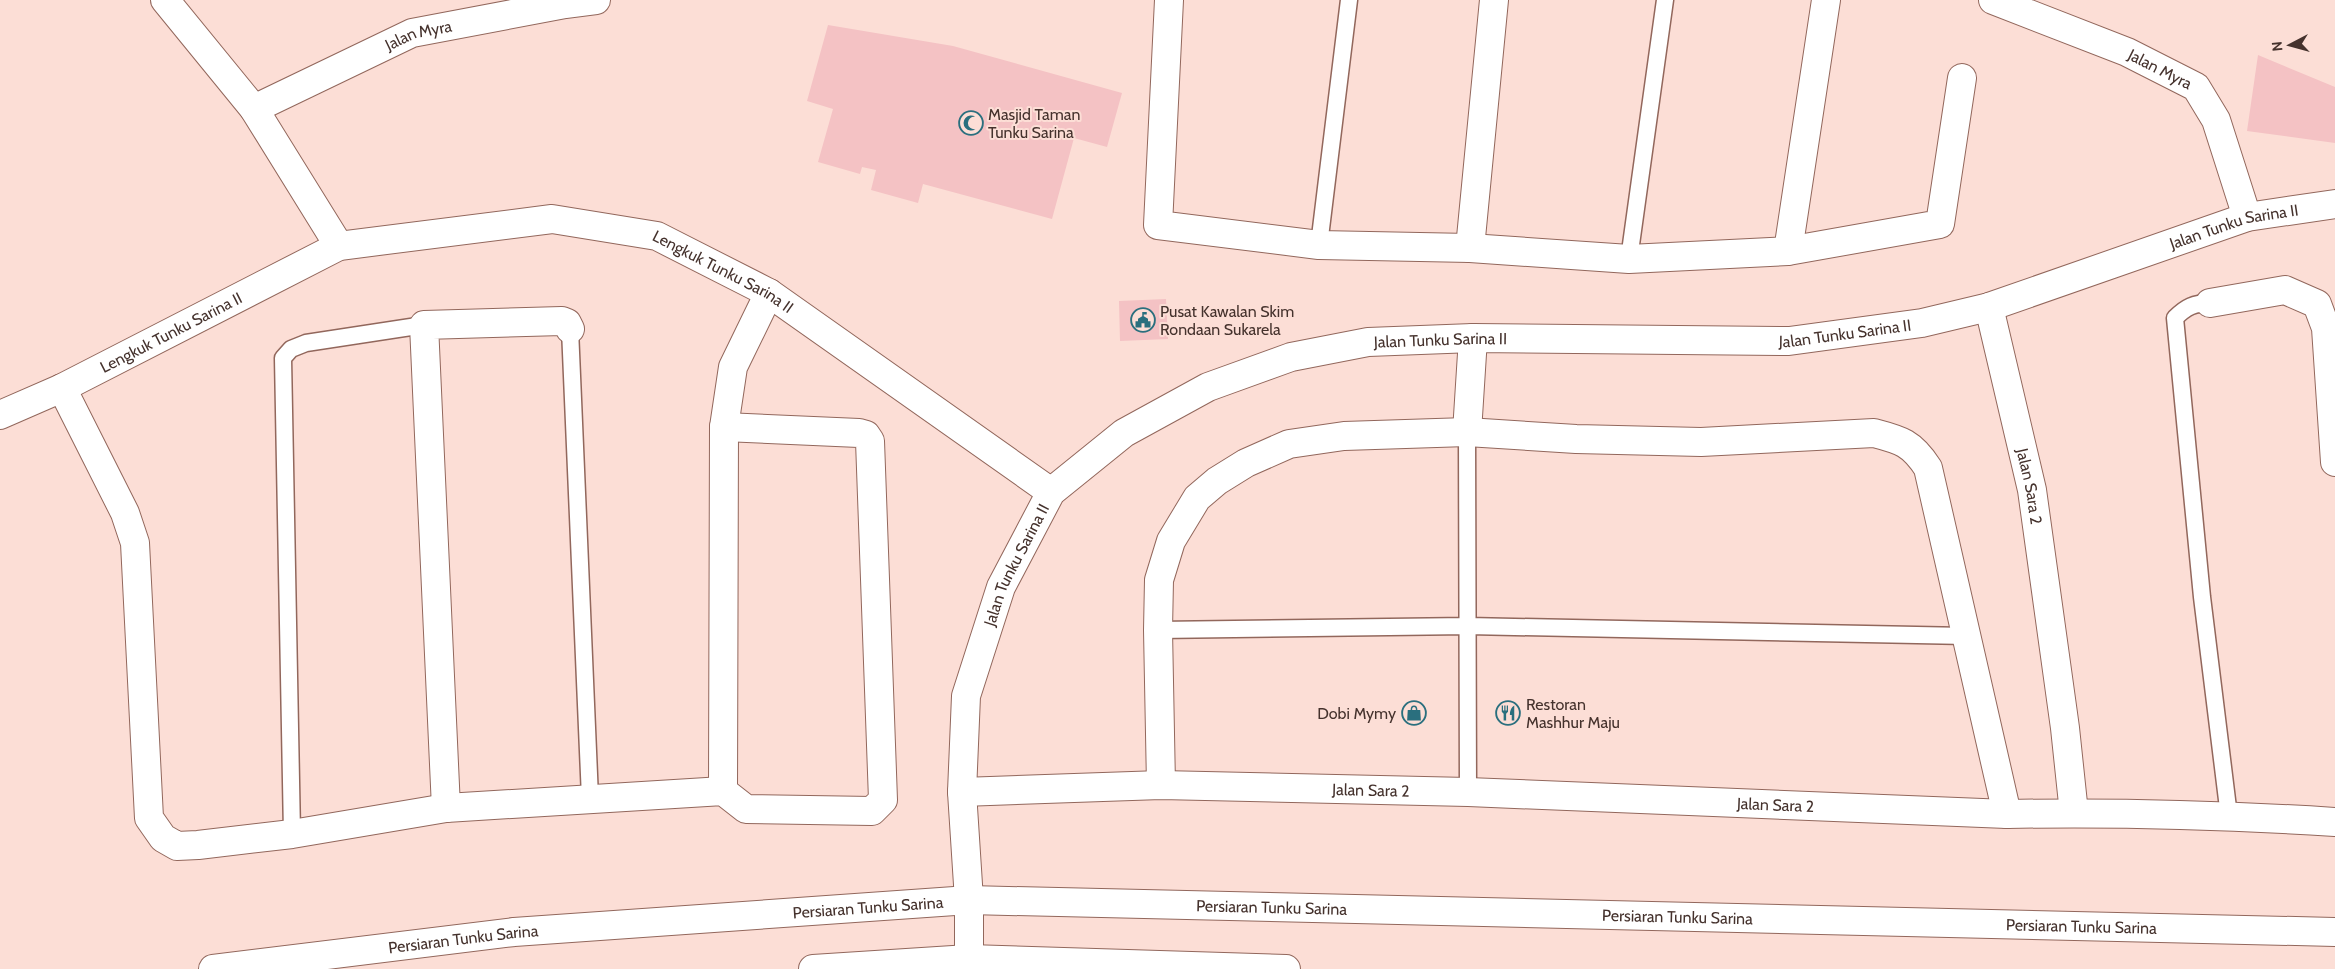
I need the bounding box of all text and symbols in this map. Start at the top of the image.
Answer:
street label: Jalan Myra [381,17,454,55]
north arrow [2265,20,2315,70]
text: N [2268,40,2287,52]
street label: Jalan Myra [2124,45,2195,94]
place label: Masjid Taman Tunku Sarina [988,105,1080,142]
mosque icon: Masjid Taman Tunku Sarina [958,110,984,136]
street label: Jalan Tunku Sarina II [2166,201,2300,254]
street label: Lengkuk Tunku Sarina II [649,226,797,317]
street label: Lengkuk Tunku Sarina II [97,288,245,377]
place label: Pusat Kawalan Skim Rondaan Sukarela [1160,302,1294,339]
public building icon: Pusat Kawalan Skim Rondaan Sukarela [1130,307,1156,333]
street label: Jalan Tunku Sarina II [1778,316,1912,351]
street label: Jalan Tunku Sarina II [1373,329,1507,352]
street label: Jalan Sara 2 [2012,445,2046,526]
street label: Jalan Tunku Sarina II [980,501,1053,629]
place label: Restoran Mashhur Maju [1526,695,1620,732]
shop icon: Dobi Mymy [1401,700,1427,726]
restaurant icon: Restoran Mashhur Maju [1495,700,1521,726]
place label: Dobi Mymy [1317,704,1396,723]
street label: Jalan Sara 2 [1331,780,1410,801]
street label: Jalan Sara 2 [1736,794,1815,816]
street label: Persiaran Tunku Sarina [792,893,944,922]
street label: Persiaran Tunku Sarina [1196,896,1348,919]
street label: Persiaran Tunku Sarina [1602,906,1753,928]
street label: Persiaran Tunku Sarina [2006,915,2157,938]
street label: Persiaran Tunku Sarina [387,921,539,957]

